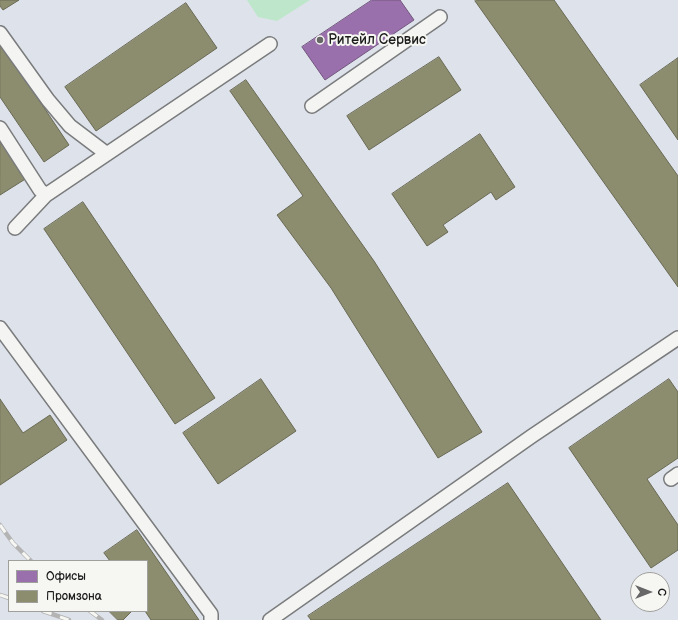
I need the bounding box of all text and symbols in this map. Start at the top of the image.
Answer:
place label: Ритейл Сервис [328,32,426,48]
marker: Ритейл Сервис [315,35,325,45]
legend [8,560,148,612]
text: Офисы [46,569,86,584]
north arrow [630,572,670,612]
text: С [655,588,668,596]
text: Промзона [46,589,102,604]

